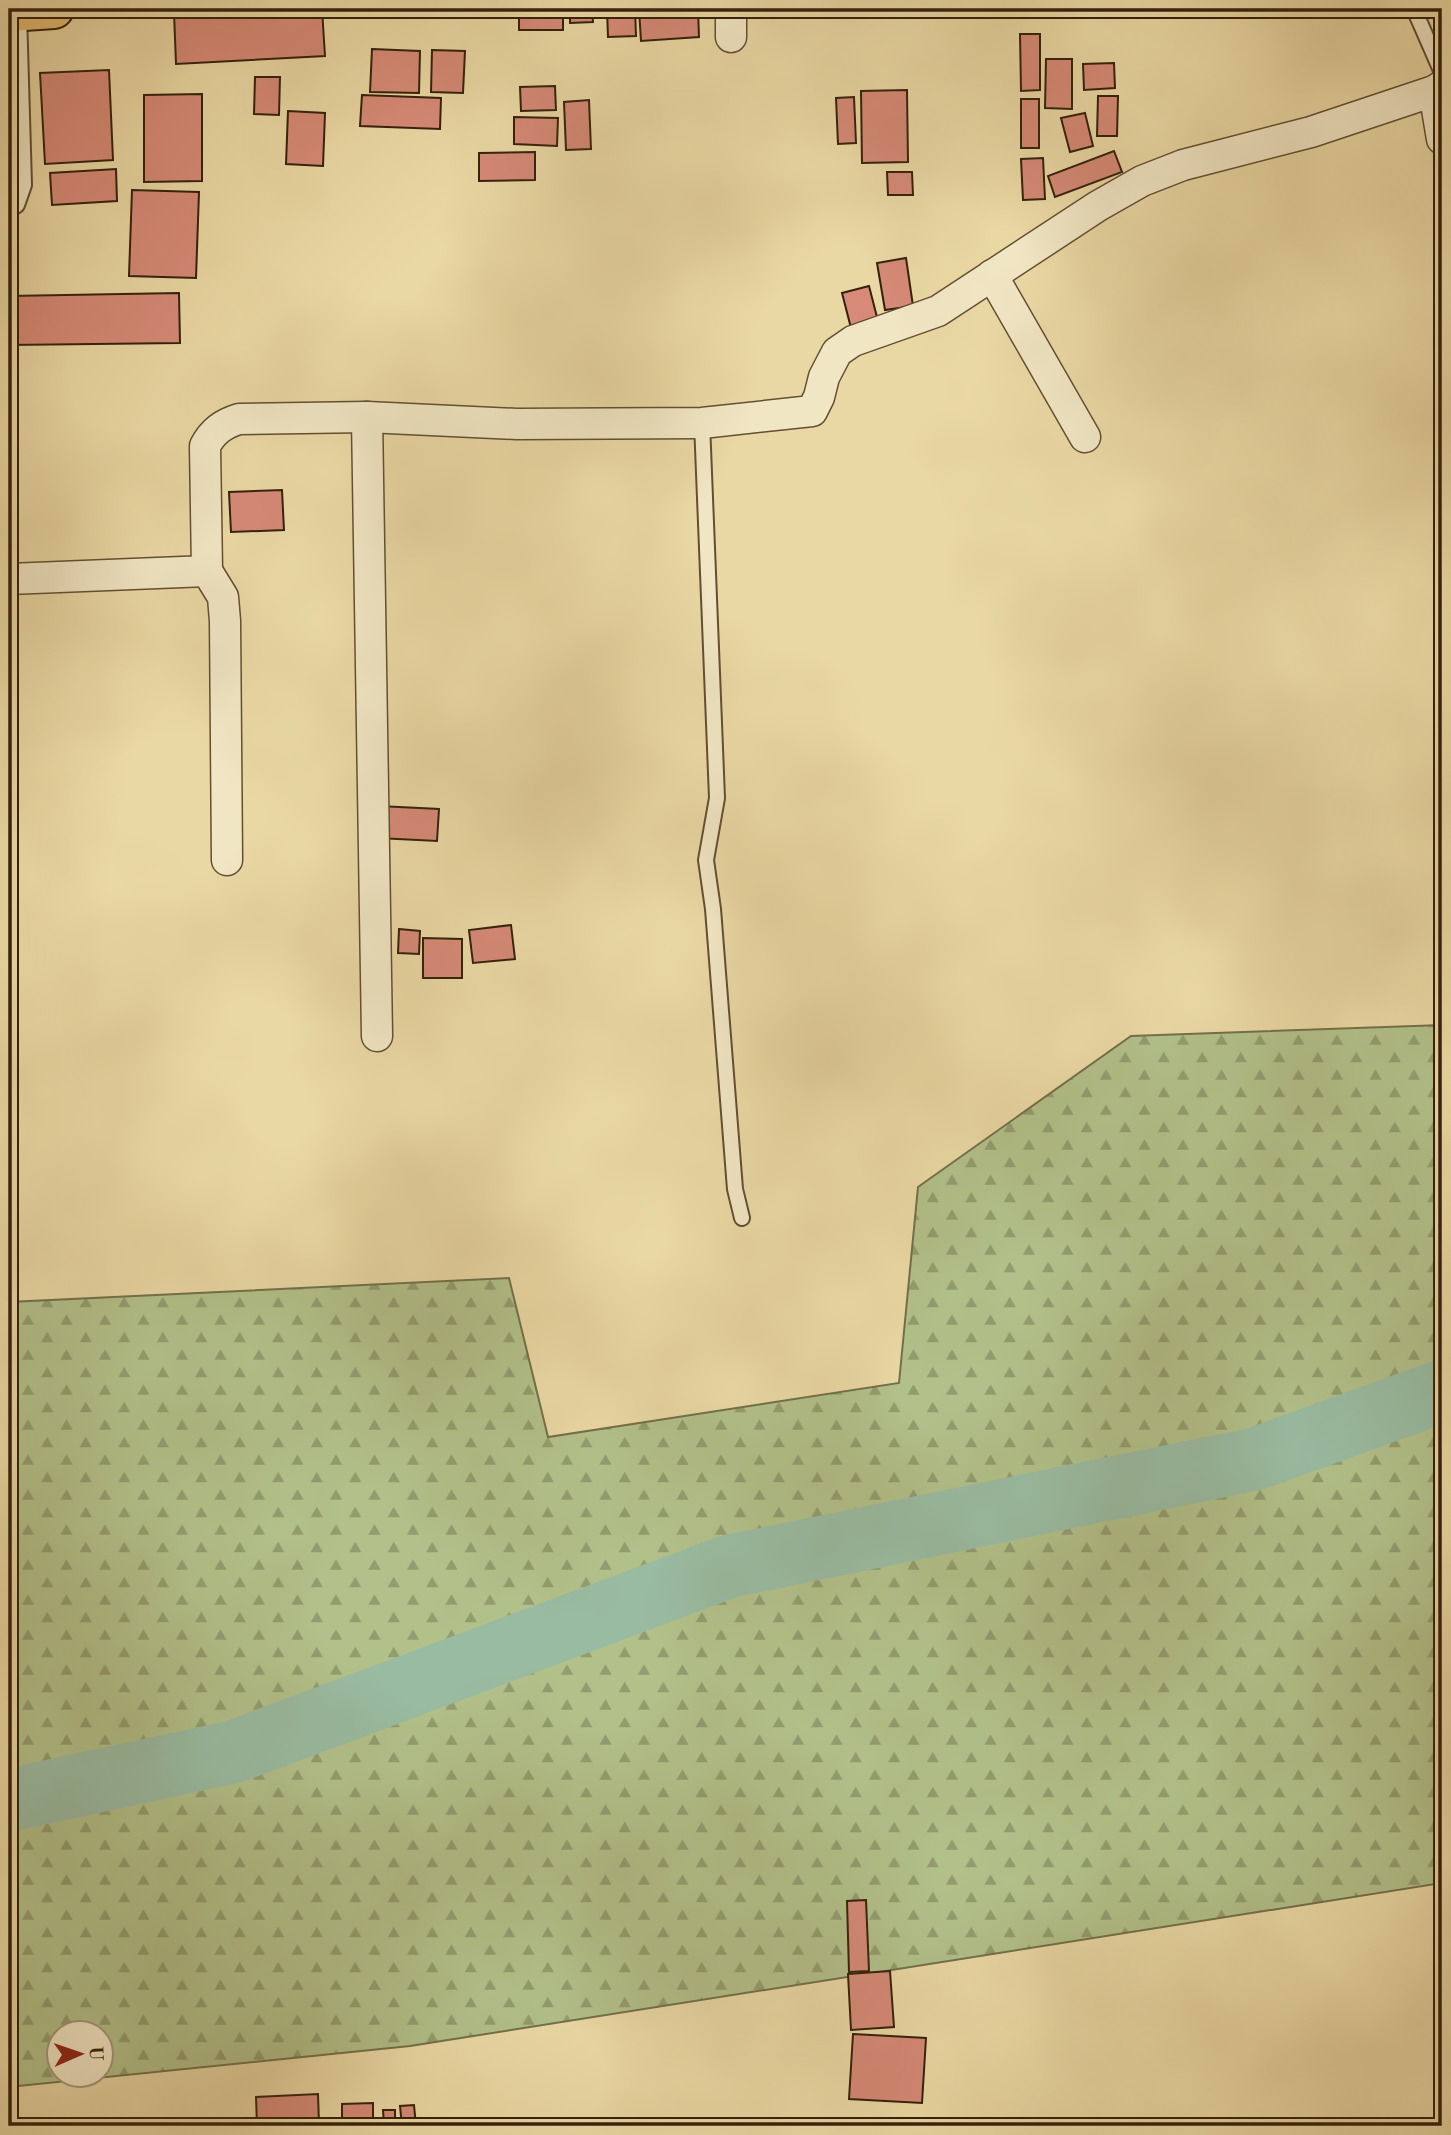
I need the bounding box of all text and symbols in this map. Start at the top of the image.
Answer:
north arrow [46,2020,116,2090]
text: U [85,2046,104,2061]

